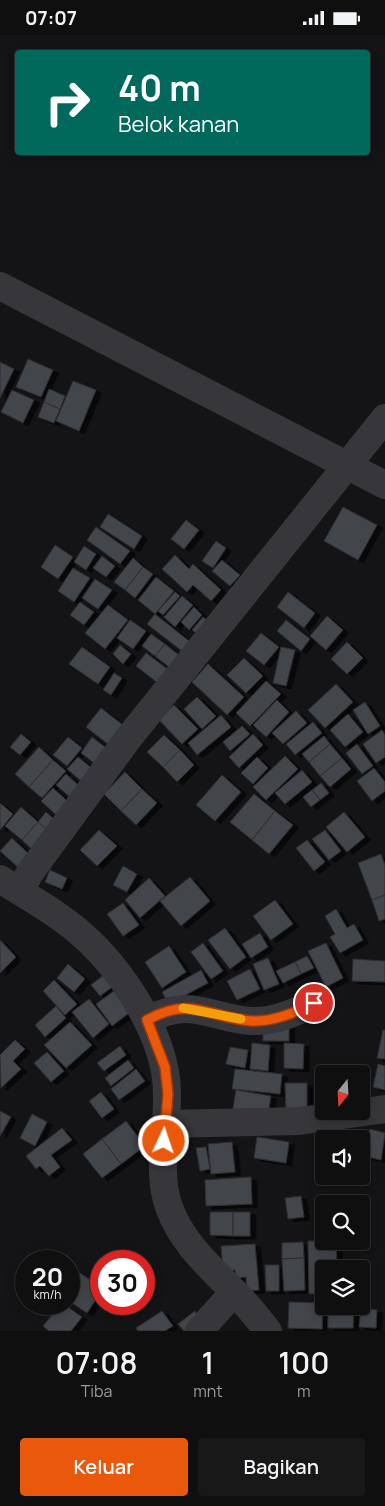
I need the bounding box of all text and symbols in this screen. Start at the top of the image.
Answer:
text: 07:07 [25,5,77,31]
text: 40 m [118,64,201,112]
icon: right [35,70,100,135]
text: Belok kanan [118,109,239,139]
pin [293,982,335,1024]
icon: arrive [300,989,328,1017]
north arrow [315,1065,370,1120]
map controls [315,1065,370,1315]
position arrow [137,1114,189,1166]
button: sound [315,1130,370,1185]
button: search [315,1195,370,1250]
speed limit sign: 30 [90,1250,155,1315]
text: 20 [32,1259,63,1294]
button: layers [315,1260,370,1315]
text: km/h [34,1286,61,1303]
text: 07:08 [56,1342,138,1383]
text: 1 [202,1342,214,1383]
text: 100 [278,1342,329,1383]
text: Tiba [81,1380,112,1402]
text: mnt [193,1380,223,1402]
text: m [297,1380,311,1402]
button: Keluar [20,1438,188,1496]
button: Bagikan [198,1438,365,1496]

